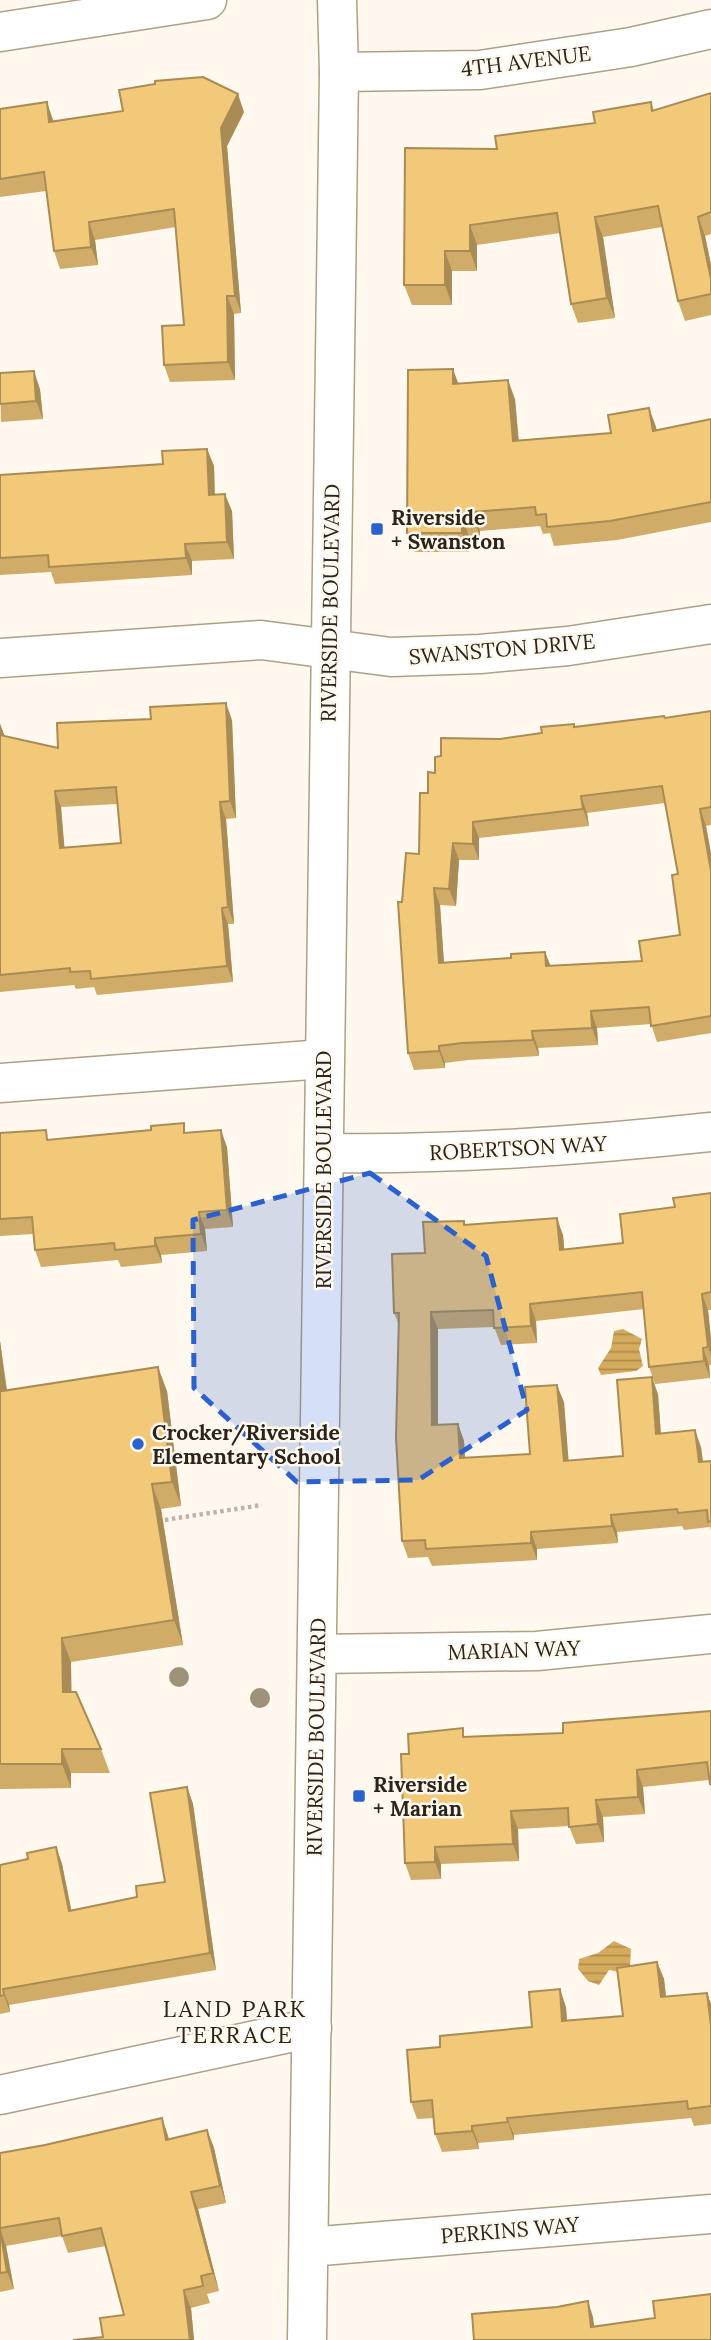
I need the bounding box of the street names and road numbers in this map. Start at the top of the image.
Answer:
street label: 4TH AVENUE [459,40,593,82]
street label: RIVERSIDE BOULEVARD [314,484,346,722]
street label: SWANSTON DRIVE [408,627,596,671]
street label: RIVERSIDE BOULEVARD [310,1051,337,1289]
street label: ROBERTSON WAY [428,1130,608,1166]
street label: RIVERSIDE BOULEVARD [300,1618,332,1856]
street label: MARIAN WAY [447,1634,582,1666]
street label: PERKINS WAY [439,2210,581,2250]

